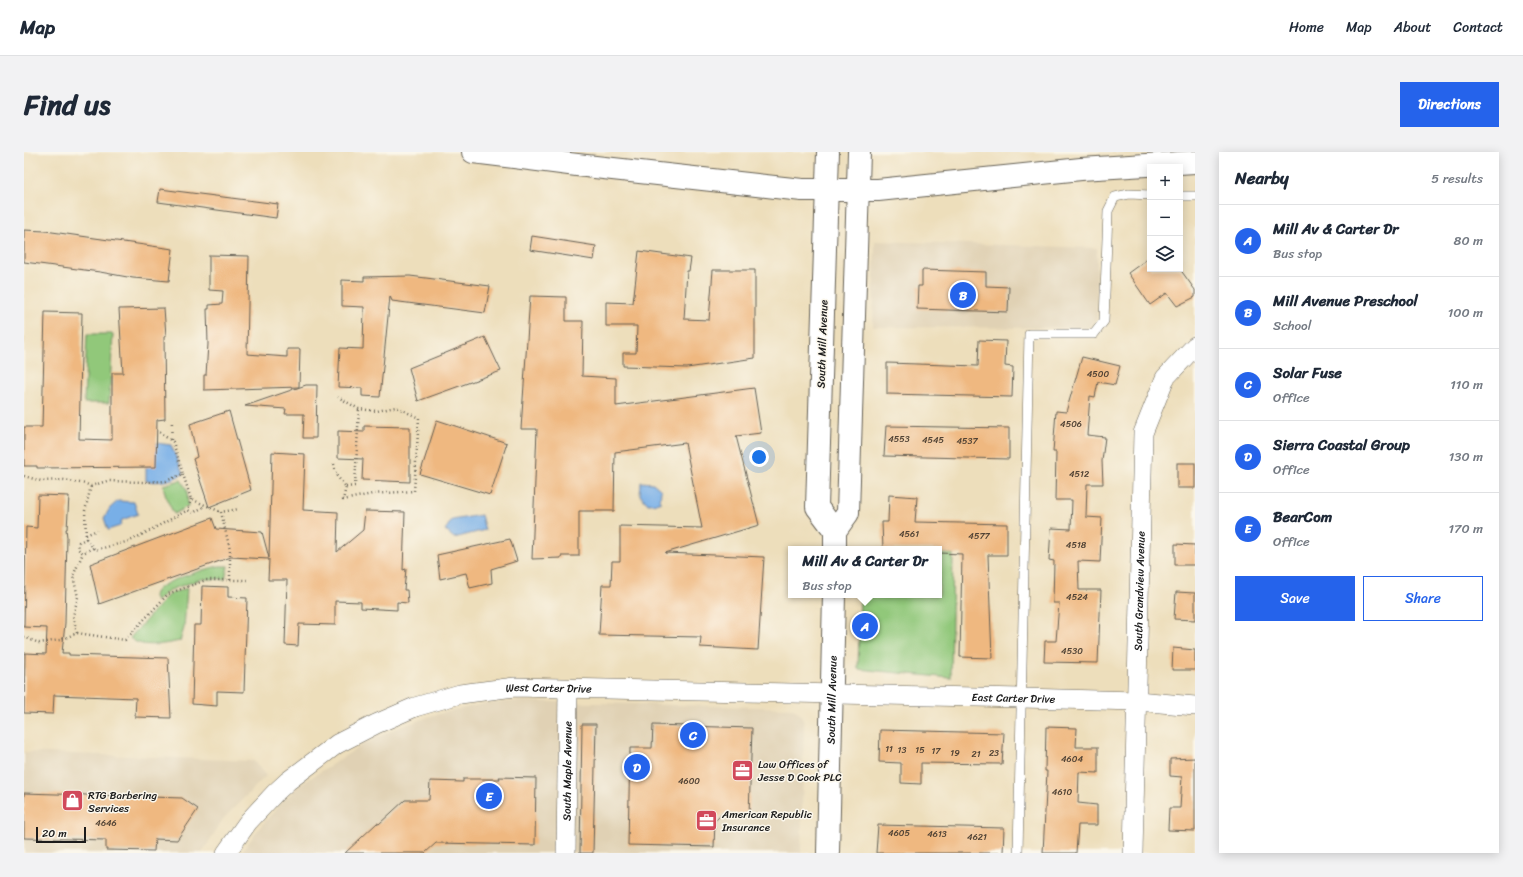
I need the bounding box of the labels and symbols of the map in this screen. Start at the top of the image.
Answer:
pin: B [950,280,976,310]
street label: South Mill Avenue [811,299,834,389]
house number: 4500 [1087,366,1110,382]
house number: 4506 [1060,416,1082,432]
house number: 4553 [888,431,910,447]
house number: 4545 [922,432,945,448]
house number: 4537 [956,433,978,449]
your location [749,447,769,467]
house number: 4512 [1069,466,1089,482]
house number: 4561 [899,526,919,542]
house number: 4577 [968,528,991,544]
street label: South Grandview Avenue [1129,531,1151,651]
house number: 4518 [1066,537,1087,553]
house number: 4524 [1066,589,1088,605]
pin: A [852,611,878,641]
house number: 4530 [1061,643,1083,659]
street label: South Mill Avenue [822,655,843,745]
street label: West Carter Drive [504,678,592,699]
street label: East Carter Drive [971,688,1056,709]
pin: C [680,720,706,750]
street label: South Maple Avenue [557,721,578,821]
house number: 11 [885,741,893,757]
house number: 13 [898,742,906,758]
house number: 15 [915,742,925,758]
house number: 17 [931,743,941,759]
house number: 19 [950,745,960,761]
house number: 23 [989,745,999,761]
house number: 21 [971,746,981,762]
house number: 4604 [1061,751,1083,767]
pin: D [624,752,650,782]
place label: Law Offices of Jesse D Cook PLC [757,755,842,787]
office icon: Law Offices of Jesse D Cook PLC [729,757,755,783]
house number: 4600 [678,773,700,789]
pin: E [476,781,502,811]
house number: 4610 [1052,784,1072,800]
place label: RTG Barbering Services [88,786,158,818]
shop icon: RTG Barbering Services [60,788,86,814]
place label: American Republic Insurance [721,805,813,837]
office icon: American Republic Insurance [694,807,720,833]
house number: 4646 [95,815,117,831]
scale bar [36,825,86,844]
house number: 4605 [888,825,910,841]
house number: 4613 [927,826,947,842]
house number: 4621 [967,829,987,845]

